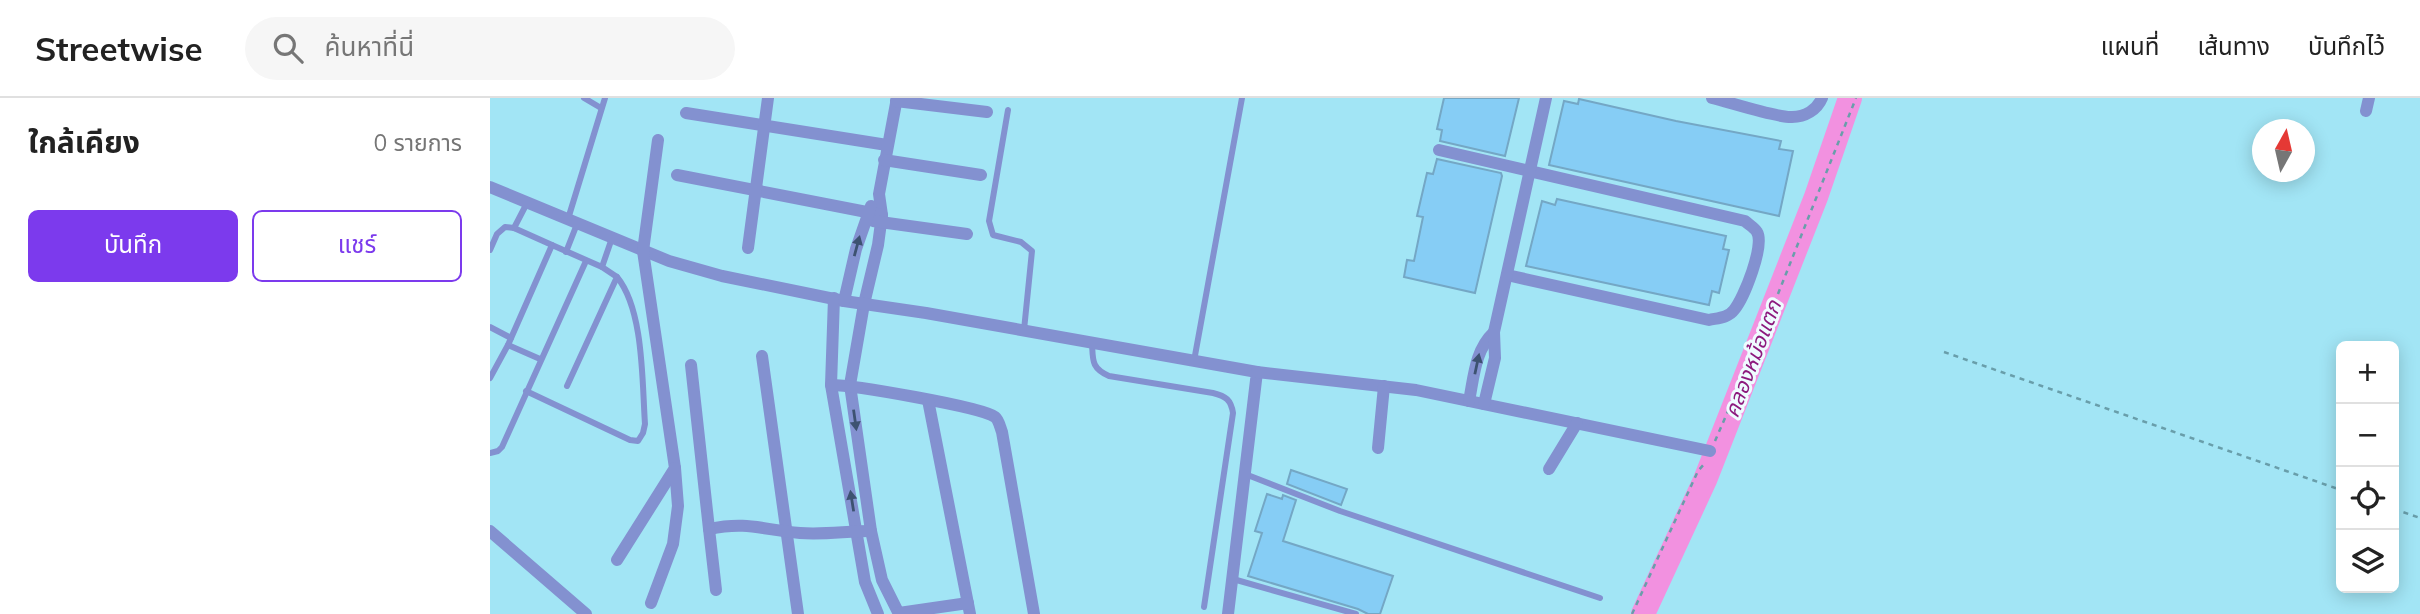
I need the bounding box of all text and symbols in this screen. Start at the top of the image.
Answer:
search box [245,17,735,80]
text: Streetwise [35,28,203,69]
icon: search [269,29,307,67]
text: ค้นหาที่นี่ [325,30,414,63]
text: แผนที่ [2101,31,2159,61]
text: เส้นทาง [2197,31,2270,61]
text: บันทึกไว้ [2308,31,2385,61]
north arrow [2252,119,2315,182]
text: ใกล้เคียง [28,123,140,161]
text: 0 รายการ [374,128,462,157]
button: บันทึก [28,210,238,282]
button: แชร์ [252,210,462,282]
one-way arrow [853,235,863,256]
water label: คลองหม้อแตก [1718,295,1787,421]
map controls [2336,341,2399,593]
button: + [2336,341,2399,404]
one-way arrow [1471,353,1482,375]
button: − [2336,404,2399,467]
one-way arrow [850,409,861,431]
button: locate [2336,467,2399,530]
one-way arrow [846,489,857,511]
button: layers [2336,530,2399,593]

